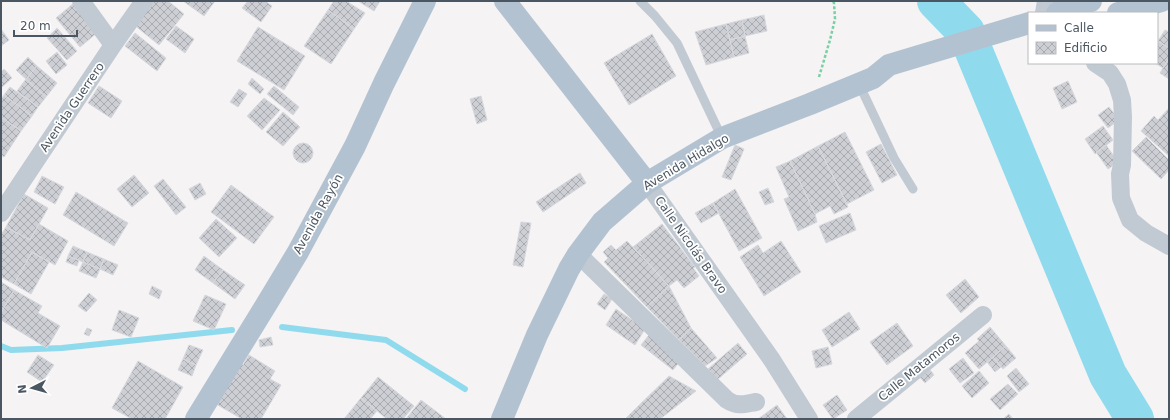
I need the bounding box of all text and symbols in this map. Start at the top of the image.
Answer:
scale bar [14,12,77,38]
legend [1028,12,1158,64]
text: 20 m [20,19,51,33]
text: Calle [1064,21,1094,35]
text: Edificio [1064,41,1107,55]
street label: Avenida Guerrero [37,60,107,154]
street label: Avenida Hidalgo [641,131,731,193]
street label: Avenida Rayón [290,172,346,256]
street label: Calle Nicolás Bravo [652,194,730,296]
street label: Calle Matamoros [875,330,963,404]
north arrow [12,368,52,408]
text: N [16,384,29,394]

